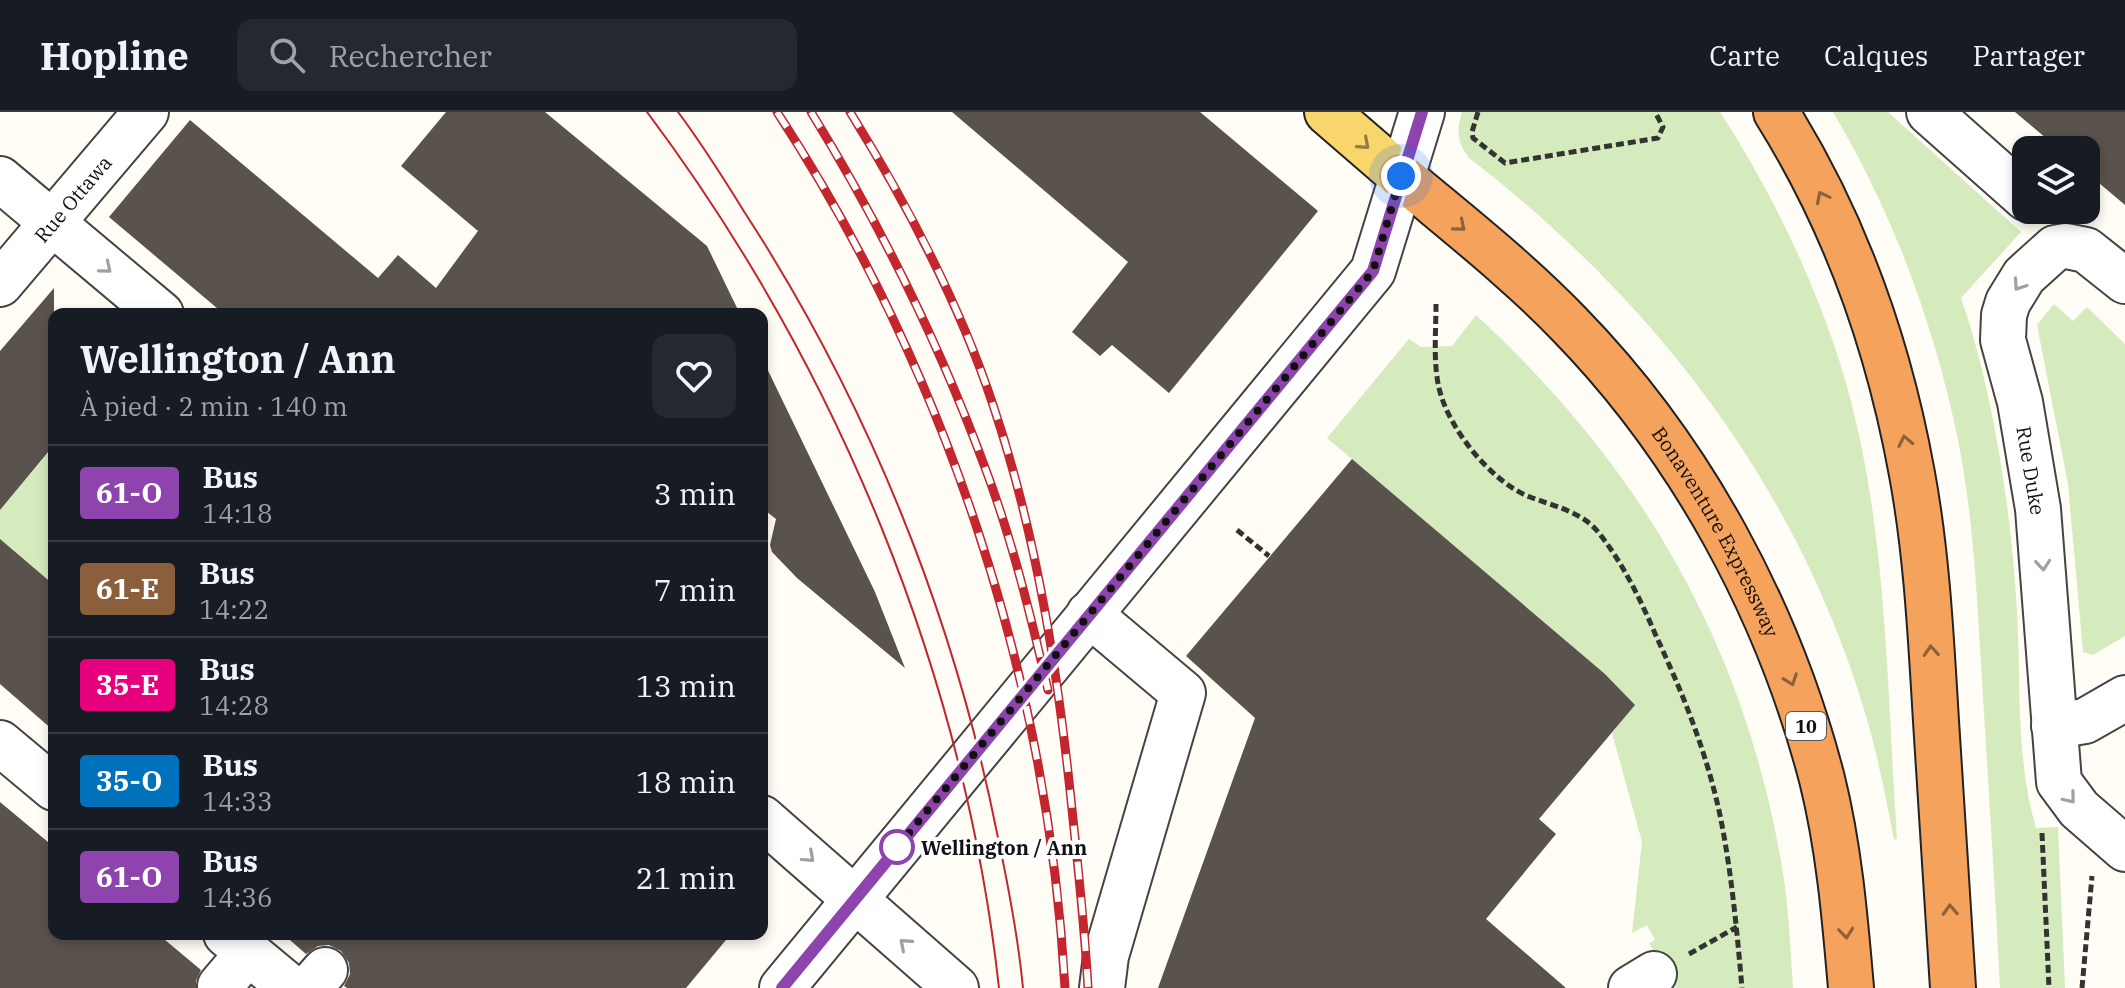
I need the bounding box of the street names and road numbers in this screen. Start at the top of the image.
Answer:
street label: Rue Ottawa [28,149,117,248]
street label: Bonaventure Expressway [1646,421,1786,641]
street label: Rue Duke [2011,424,2052,516]
road number: 10 [1786,712,1826,740]

